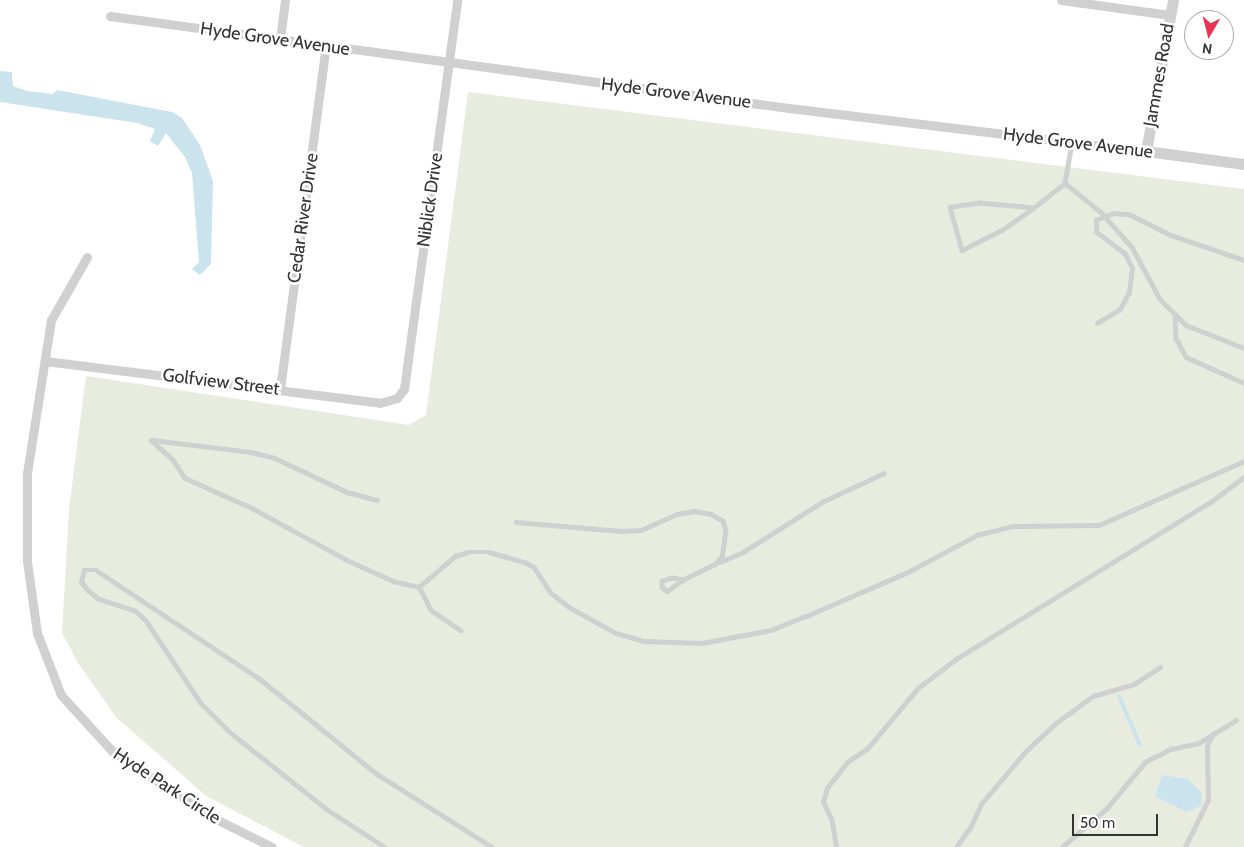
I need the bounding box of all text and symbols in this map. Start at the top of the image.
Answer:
north arrow [1184,10,1234,60]
street label: Hyde Grove Avenue [199,18,351,60]
street label: Jammes Road [1139,22,1179,128]
text: N [1201,39,1213,58]
street label: Hyde Grove Avenue [600,73,752,113]
street label: Hyde Grove Avenue [1002,123,1154,163]
street label: Niblick Drive [413,151,447,249]
street label: Cedar River Drive [283,152,323,284]
street label: Golfview Street [161,364,281,400]
street label: Hyde Park Circle [109,743,225,829]
scale bar [1074,804,1160,836]
text: 50 m [1080,814,1115,832]

